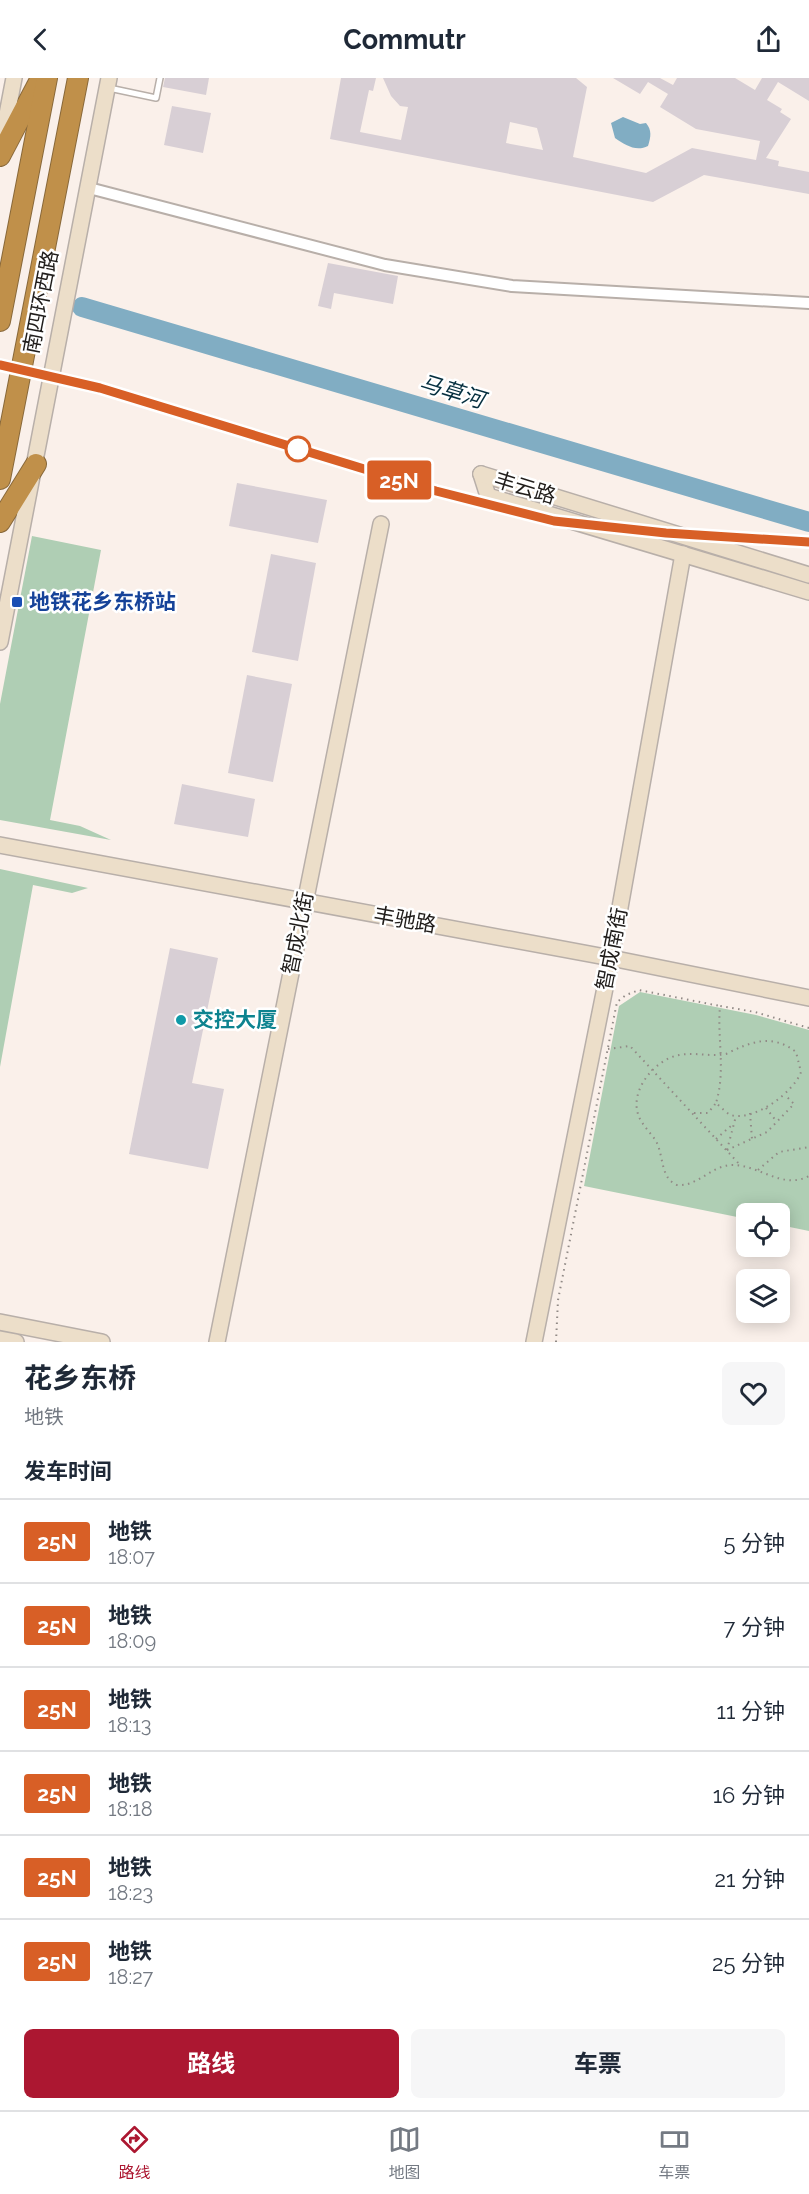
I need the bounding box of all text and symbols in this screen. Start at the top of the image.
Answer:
icon: back [24,23,57,56]
icon: share [752,23,785,56]
text: Commutr [343,24,466,55]
street label: 南四环西路 [18,248,63,356]
water label: 马草河 [417,369,491,414]
unlabelled marker [285,436,311,462]
line badge: 25N [364,460,434,500]
street label: 丰云路 [491,466,559,509]
text: 25N [379,468,419,493]
place label: 地铁花乡东桥站 [29,589,176,614]
marker: 地铁花乡东桥站 [10,595,24,609]
street label: 智成北街 [277,889,318,977]
street label: 丰驰路 [372,902,438,937]
street label: 智成南街 [591,905,632,993]
place label: 交控大厦 [193,1007,277,1032]
marker: 交控大厦 [174,1013,188,1027]
map controls [736,1203,790,1323]
button: locate [736,1203,790,1257]
button: layers [736,1269,790,1323]
text: 花乡东桥 [24,1362,136,1395]
button: heart [722,1362,785,1425]
text: 地铁 [24,1405,64,1429]
text: 发车时间 [24,1458,112,1484]
text: 地铁 [108,1518,152,1544]
text: 25N [37,1529,77,1554]
text: 5 分钟 [723,1530,785,1556]
text: 18:07 [108,1545,155,1569]
text: 地铁 [108,1602,152,1628]
text: 25N [37,1613,77,1638]
text: 7 分钟 [724,1614,785,1640]
text: 18:09 [108,1629,156,1653]
text: 地铁 [108,1686,152,1712]
text: 25N [37,1697,77,1722]
text: 11 分钟 [717,1698,785,1724]
text: 18:13 [108,1713,151,1737]
text: 地铁 [108,1770,152,1796]
text: 25N [37,1781,77,1806]
text: 16 分钟 [713,1782,785,1808]
text: 18:18 [108,1797,153,1821]
text: 地铁 [108,1854,152,1880]
text: 25N [37,1865,77,1890]
text: 21 分钟 [715,1866,785,1892]
text: 18:23 [108,1881,153,1905]
text: 地铁 [108,1938,152,1964]
text: 25N [37,1949,77,1974]
text: 25 分钟 [712,1950,785,1976]
text: 18:27 [108,1965,153,1989]
button: 路线 [24,2029,399,2098]
button: 车票 [411,2029,785,2098]
tab: 路线 [118,2123,151,2183]
tab: 地图 [388,2123,421,2183]
tab: 车票 [658,2123,691,2183]

